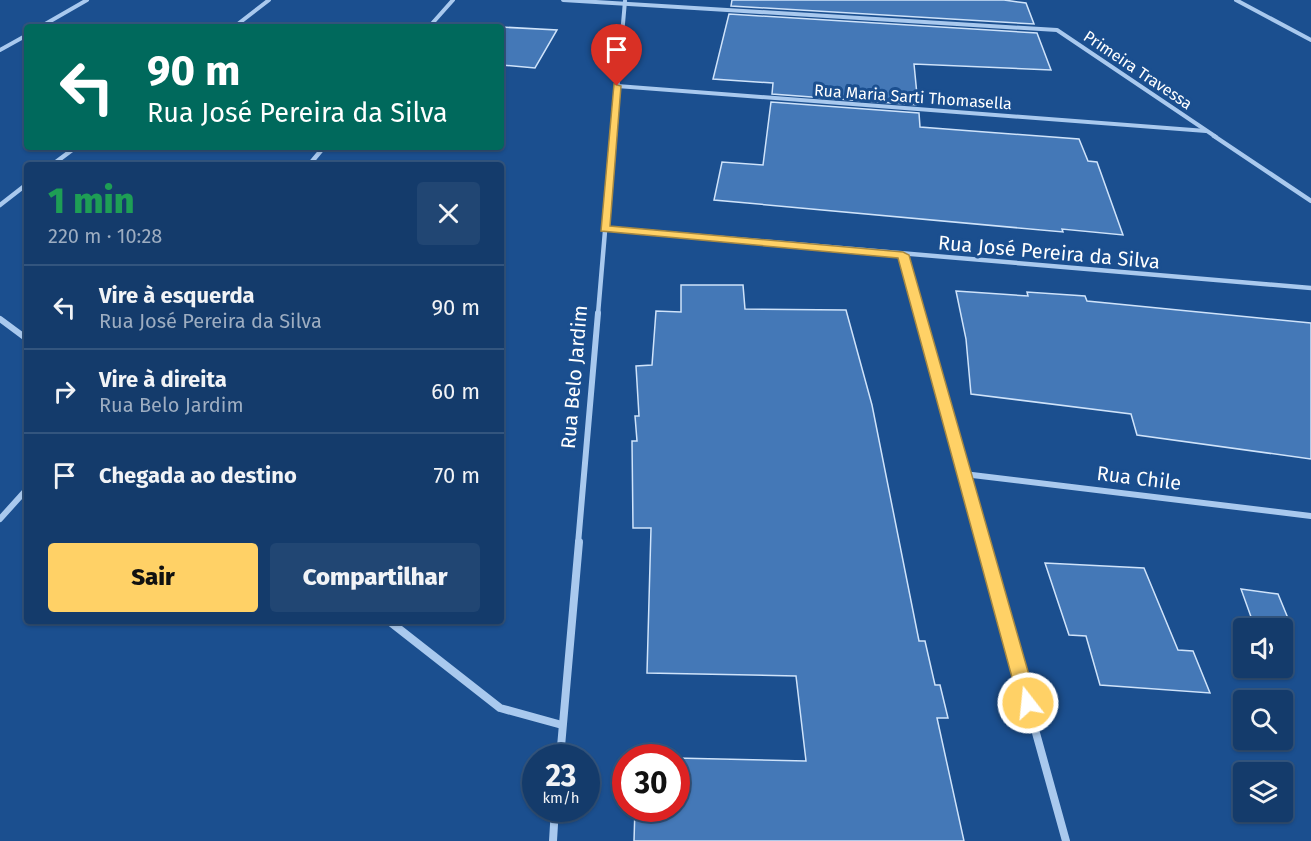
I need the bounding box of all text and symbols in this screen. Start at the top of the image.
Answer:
pin [591,24,642,86]
street label: Primeira Travessa [1080,27,1196,113]
icon: arrive [600,33,633,66]
text: 90 m [147,46,241,96]
icon: left [48,48,126,126]
street label: Rua Maria Sarti Thomasella [813,81,1013,113]
text: Rua José Pereira da Silva [147,97,448,129]
text: 1 min [48,179,134,223]
button: close [417,182,480,245]
text: 220 m · 10:28 [48,224,162,248]
street label: Rua José Pereira da Silva [937,230,1161,274]
text: Vire à esquerda [99,282,255,309]
icon: left [48,291,81,324]
text: 90 m [431,294,480,321]
street label: Rua Belo Jardim [556,304,592,450]
text: Rua José Pereira da Silva [99,309,322,333]
text: Vire à direita [99,366,227,393]
icon: right [48,375,81,408]
text: 60 m [431,378,480,405]
text: Rua Belo Jardim [99,393,244,417]
icon: arrive [48,459,81,492]
street label: Rua Chile [1095,461,1183,495]
text: Chegada ao destino [99,462,297,489]
text: 70 m [434,462,480,489]
button: Sair [48,543,258,612]
button: Compartilhar [270,543,480,612]
map controls [1233,618,1293,822]
button: sound [1233,618,1293,678]
position arrow [996,671,1060,735]
button: search [1233,690,1293,750]
speed limit sign: 30 [612,744,690,822]
text: 23 [546,758,576,794]
button: layers [1233,762,1293,822]
text: km/h [542,789,580,807]

